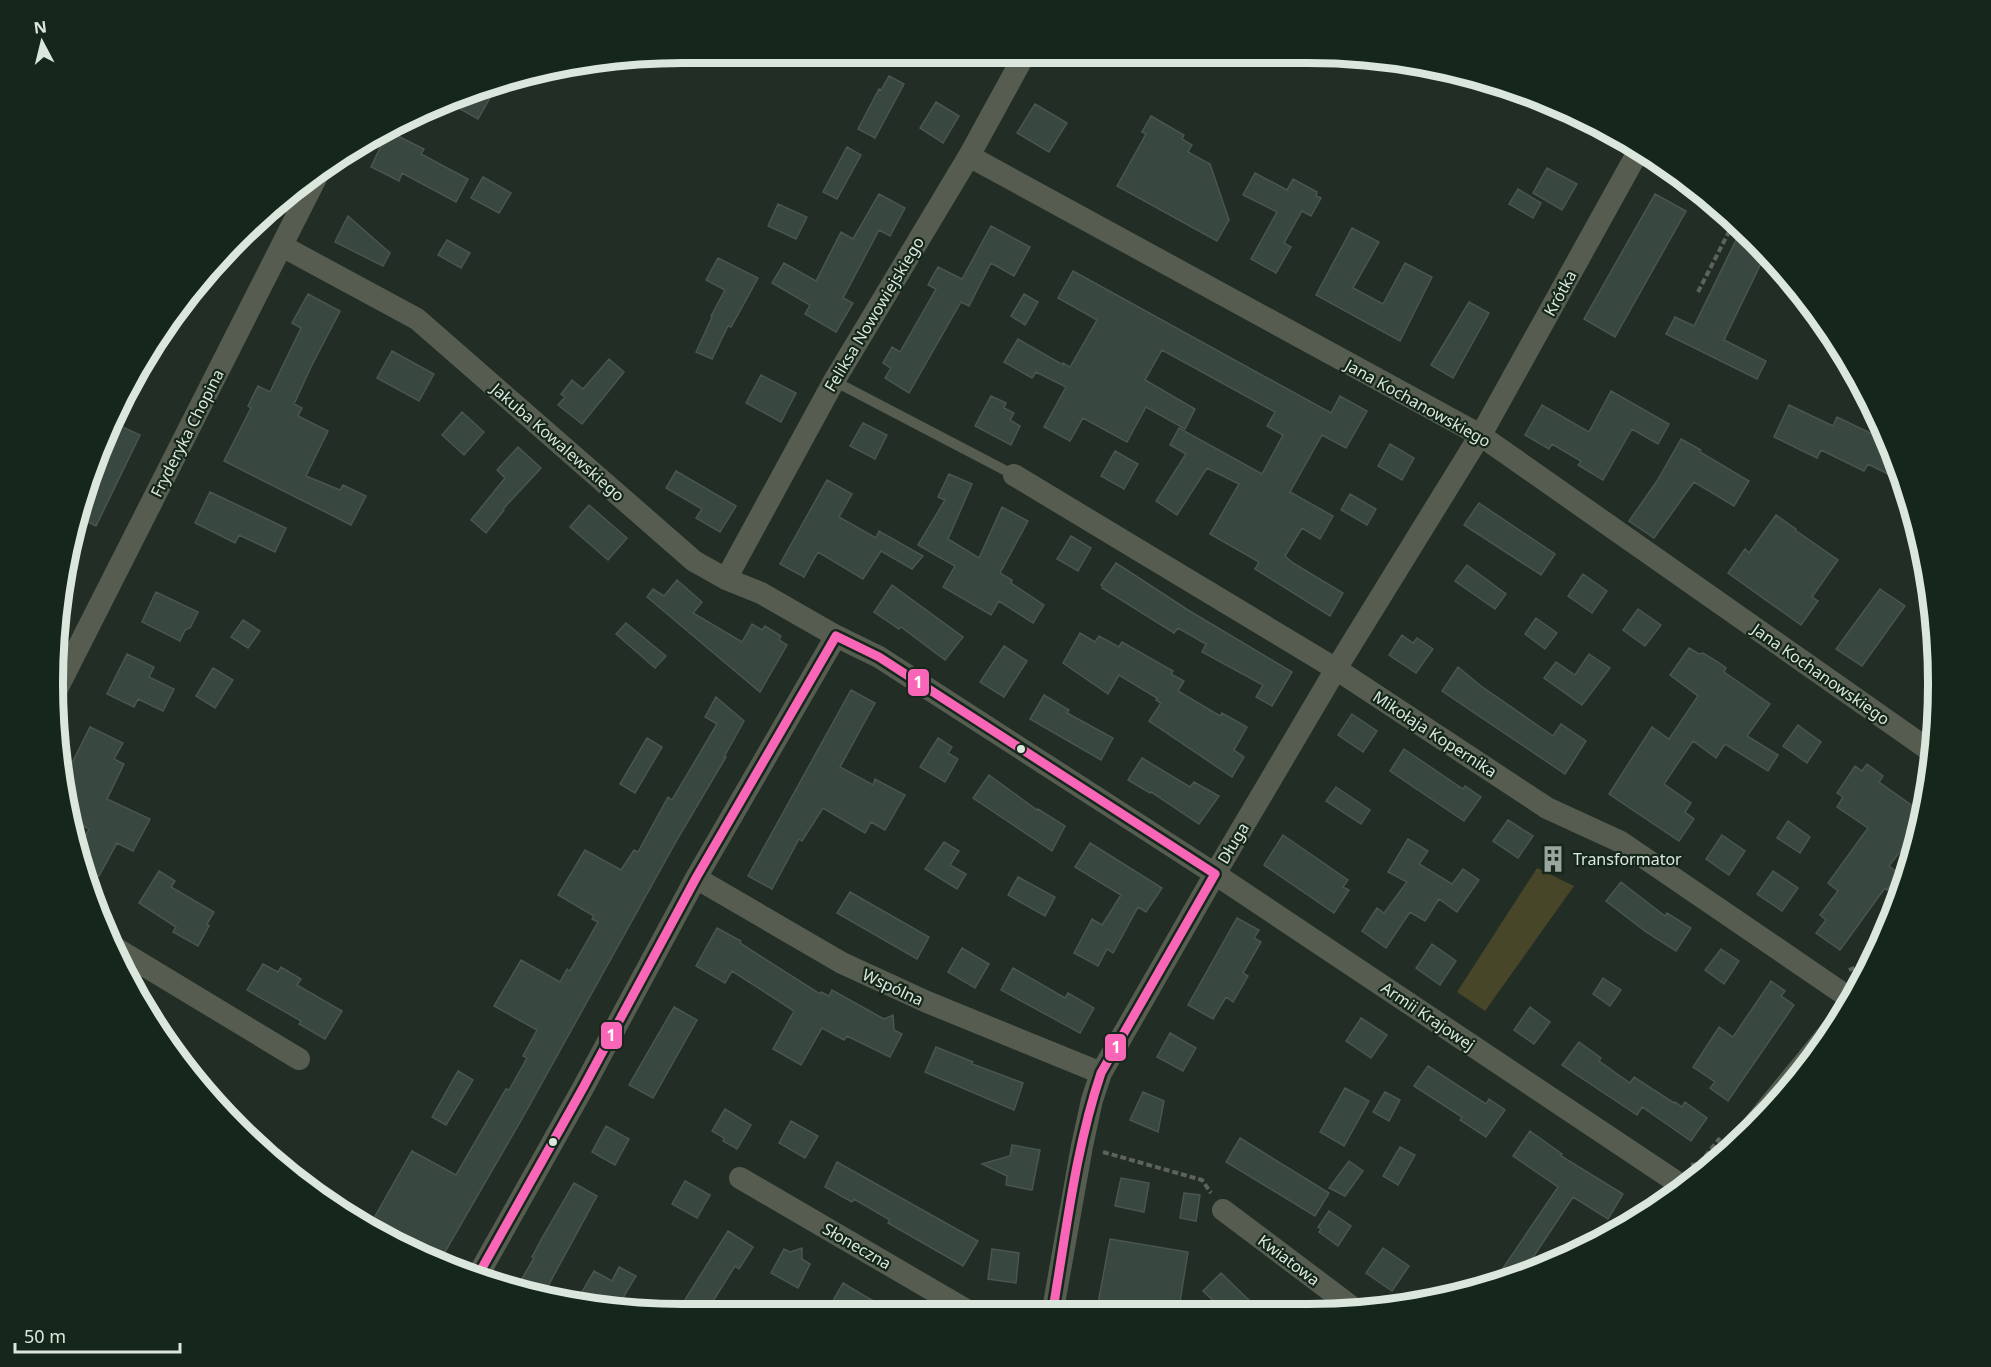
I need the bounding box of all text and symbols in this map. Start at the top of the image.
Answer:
north arrow [12,12,72,72]
text: N [32,15,48,39]
street label: Feliksa Nowowiejskiego [819,232,929,396]
street label: Krótka [1538,266,1582,320]
street label: Jana Kochanowskiego [1340,353,1495,452]
street label: Fryderyka Chopina [145,365,229,501]
street label: Jakuba Kowalewskiego [485,377,629,506]
street label: Jana Kochanowskiego [1746,617,1894,730]
line badge: 1 [907,668,930,697]
text: 1 [913,671,923,693]
street label: Mikołaja Kopernika [1369,686,1501,782]
unlabelled marker [1015,743,1027,755]
street label: Długa [1212,818,1254,868]
building icon: Transformator [1538,844,1568,874]
place label: Transformator [1573,848,1682,870]
street label: Wspólna [859,963,927,1011]
street label: Armii Krajowej [1377,977,1479,1055]
line badge: 1 [600,1021,623,1050]
text: 1 [606,1024,616,1046]
line badge: 1 [1104,1033,1127,1062]
text: 1 [1111,1036,1121,1058]
unlabelled marker [547,1136,559,1148]
street label: Słoneczna [819,1218,895,1274]
street label: Kwiatowa [1254,1229,1324,1291]
scale bar [15,1316,180,1354]
text: 50 m [24,1324,66,1348]

